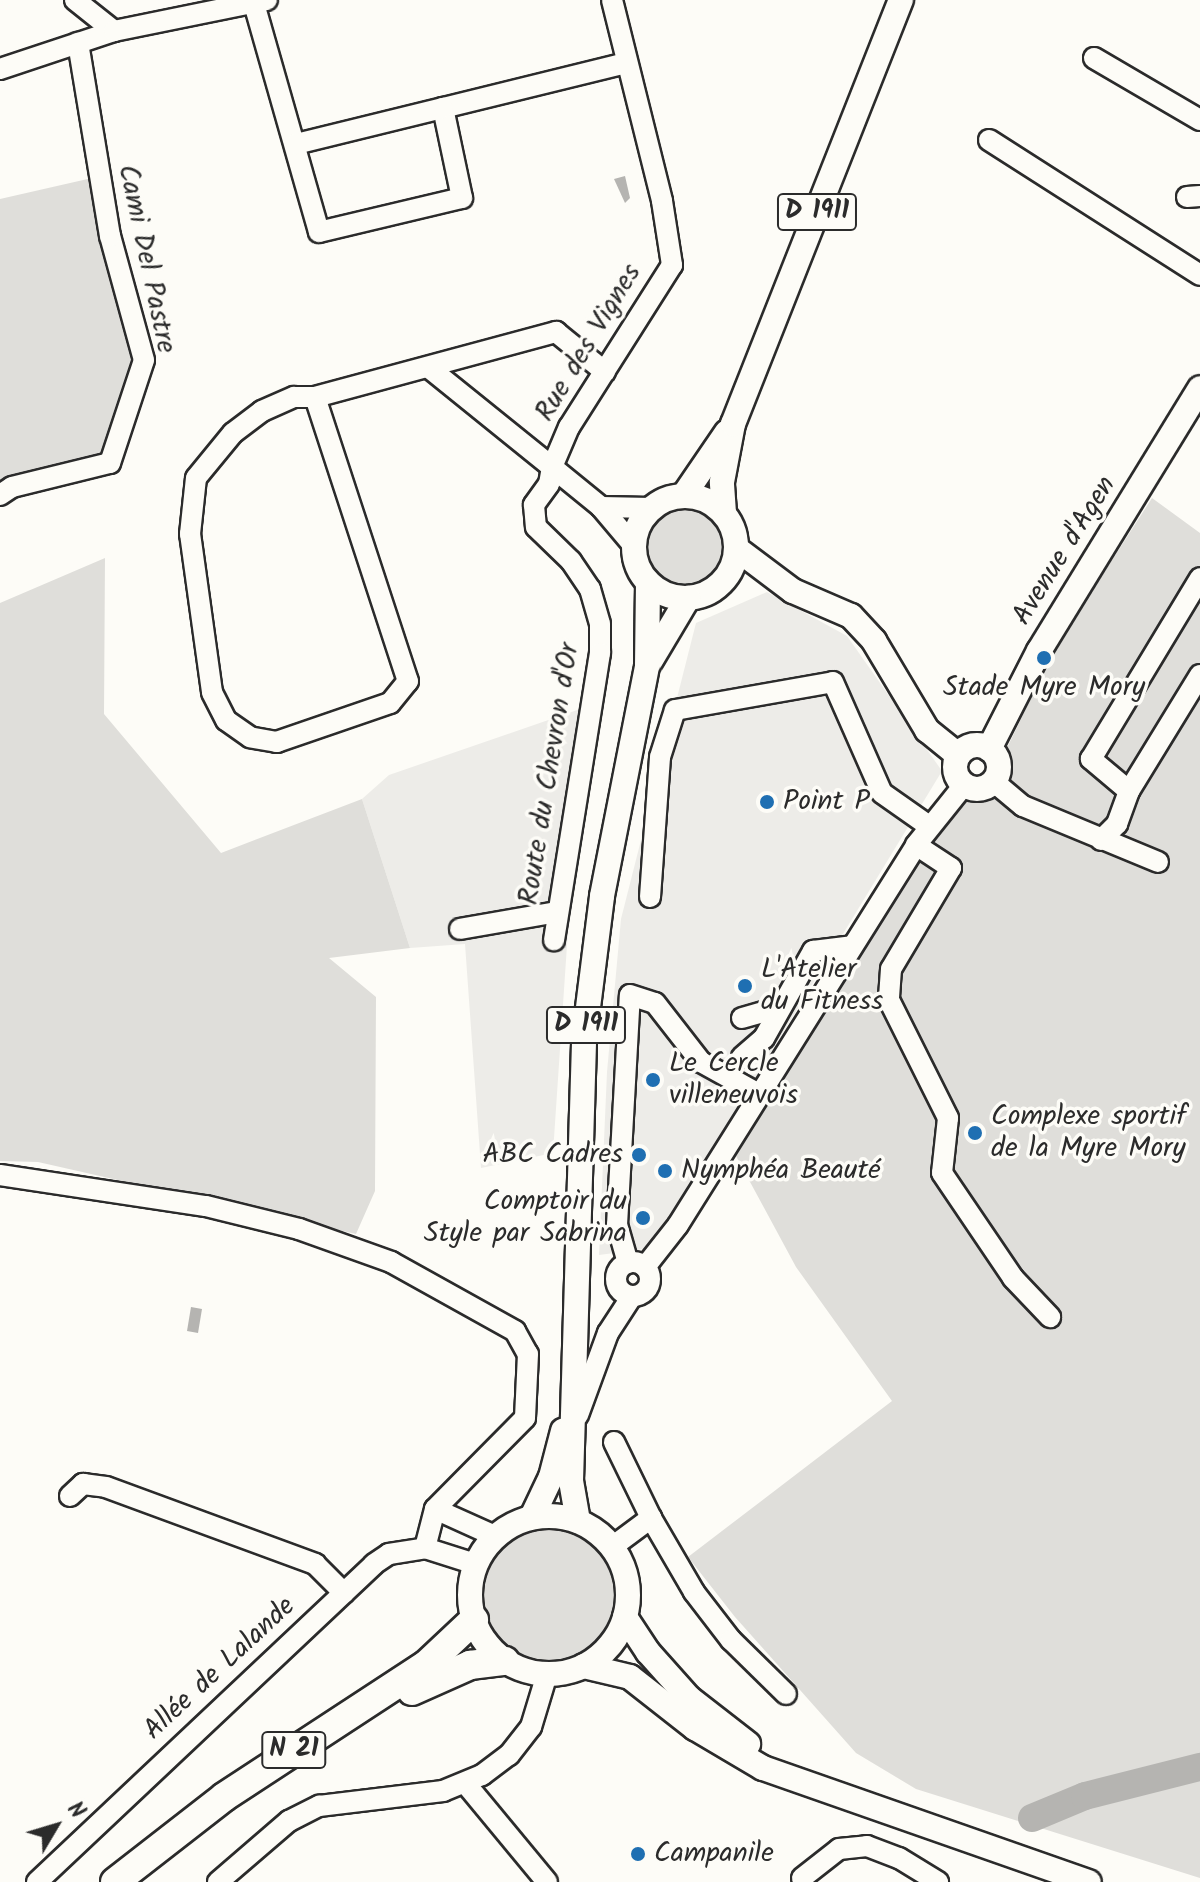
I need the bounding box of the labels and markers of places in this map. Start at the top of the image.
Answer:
marker: Stade Myre Mory [1035,649,1053,667]
place label: Stade Myre Mory [943,671,1145,705]
place label: Point P [783,785,870,819]
marker: Point P [758,793,776,811]
place label: L'Atelier du Fitness [761,953,883,1019]
marker: L'Atelier du Fitness [736,977,754,995]
place label: Le Cercle villeneuvois [669,1047,798,1113]
marker: Le Cercle villeneuvois [644,1071,662,1089]
place label: Complexe sportif de la Myre Mory [991,1100,1187,1166]
marker: Complexe sportif de la Myre Mory [966,1124,984,1142]
place label: ABC Cadres [482,1138,623,1172]
marker: ABC Cadres [630,1146,648,1164]
place label: Nymphéa Beauté [681,1154,881,1188]
marker: Nymphéa Beauté [656,1162,674,1180]
place label: Comptoir du Style par Sabrina [424,1185,627,1251]
marker: Comptoir du Style par Sabrina [634,1209,652,1227]
place label: Campanile [654,1837,774,1871]
marker: Campanile [629,1845,647,1863]

